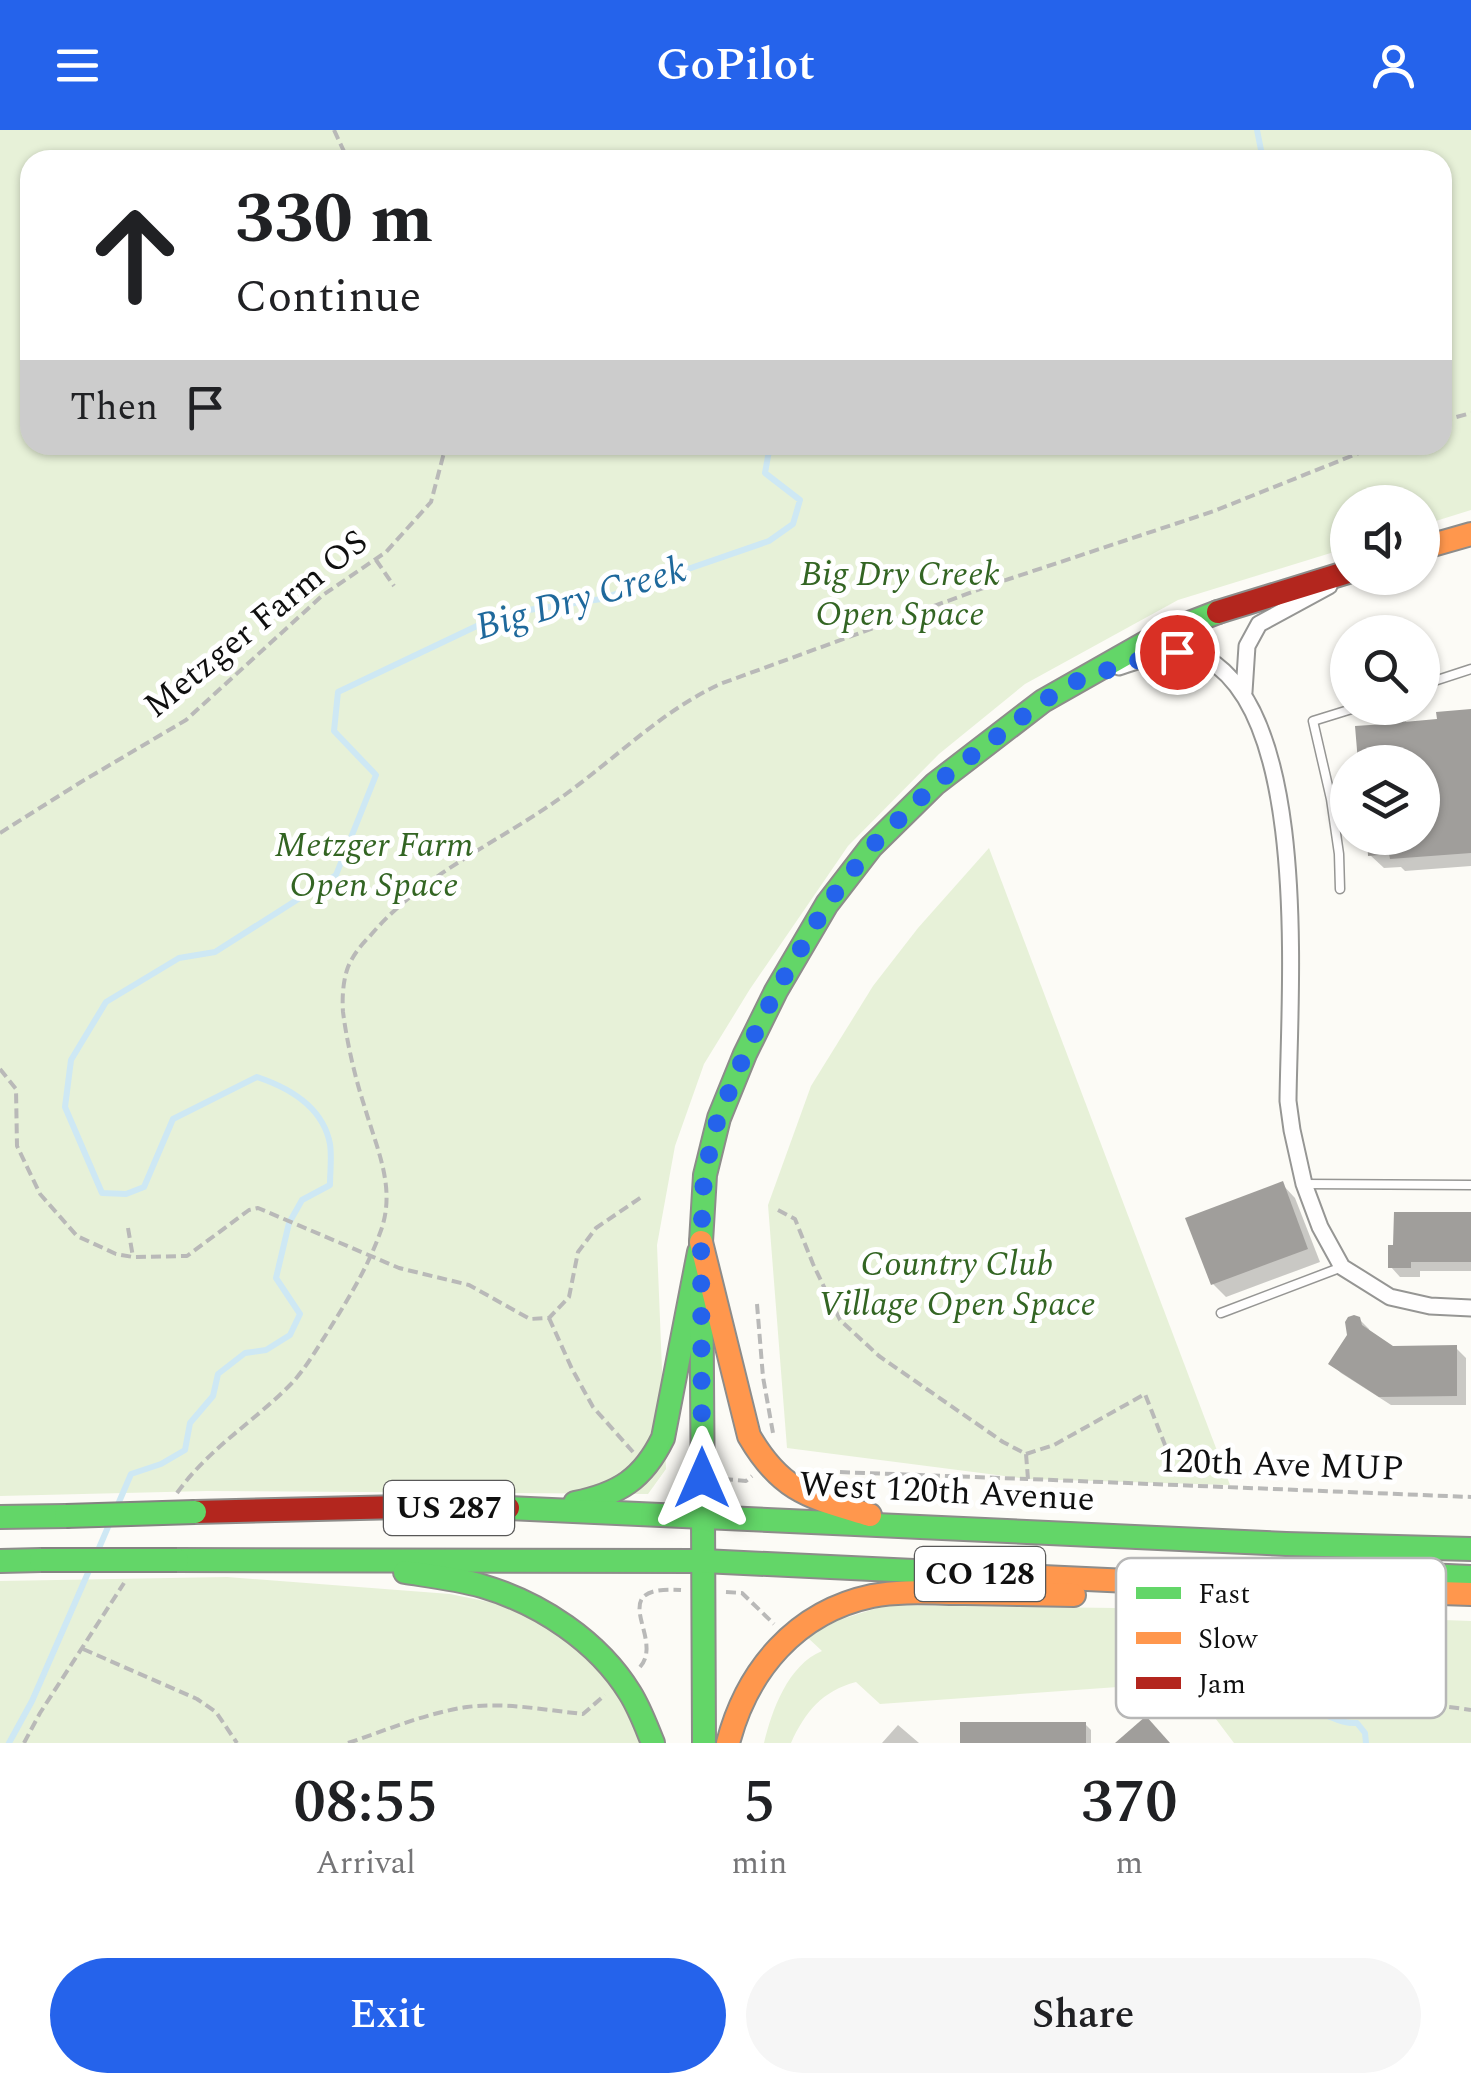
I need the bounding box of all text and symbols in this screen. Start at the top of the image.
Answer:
text: GoPilot [656,31,815,100]
icon: menu [50,38,105,93]
icon: person [1366,38,1421,93]
text: 330 m [235,167,433,273]
icon: ahead [70,190,200,320]
text: Continue [235,263,421,332]
text: Then [70,379,158,437]
icon: arrive [178,380,233,435]
map controls [1330,485,1440,855]
button: sound [1330,485,1440,595]
street label: Metzger Farm OS [132,517,380,731]
water label: Big Dry Creek [469,541,693,657]
park label: Big Dry Creek Open Space [800,548,1000,641]
pin [1135,610,1220,695]
button: search [1330,615,1440,725]
icon: arrive [1150,625,1205,680]
button: layers [1330,745,1440,855]
park label: Metzger Farm Open Space [274,819,474,912]
park label: Country Club Village Open Space [818,1238,1096,1331]
position arrow [650,1426,754,1530]
street label: 120th Ave MUP [1157,1434,1405,1496]
street label: West 120th Avenue [798,1458,1096,1526]
road number: US 287 [384,1481,514,1535]
road number: CO 128 [915,1547,1045,1601]
legend [1116,1558,1446,1718]
text: Fast [1198,1573,1250,1616]
text: Slow [1198,1618,1258,1661]
text: Jam [1198,1663,1246,1706]
text: 08:55 [294,1757,438,1849]
text: 5 [743,1757,776,1849]
text: 370 [1081,1757,1177,1849]
text: Arrival [316,1839,416,1888]
text: min [731,1839,787,1888]
text: m [1115,1839,1143,1888]
button: Exit [50,1958,726,2073]
button: Share [746,1958,1421,2073]

